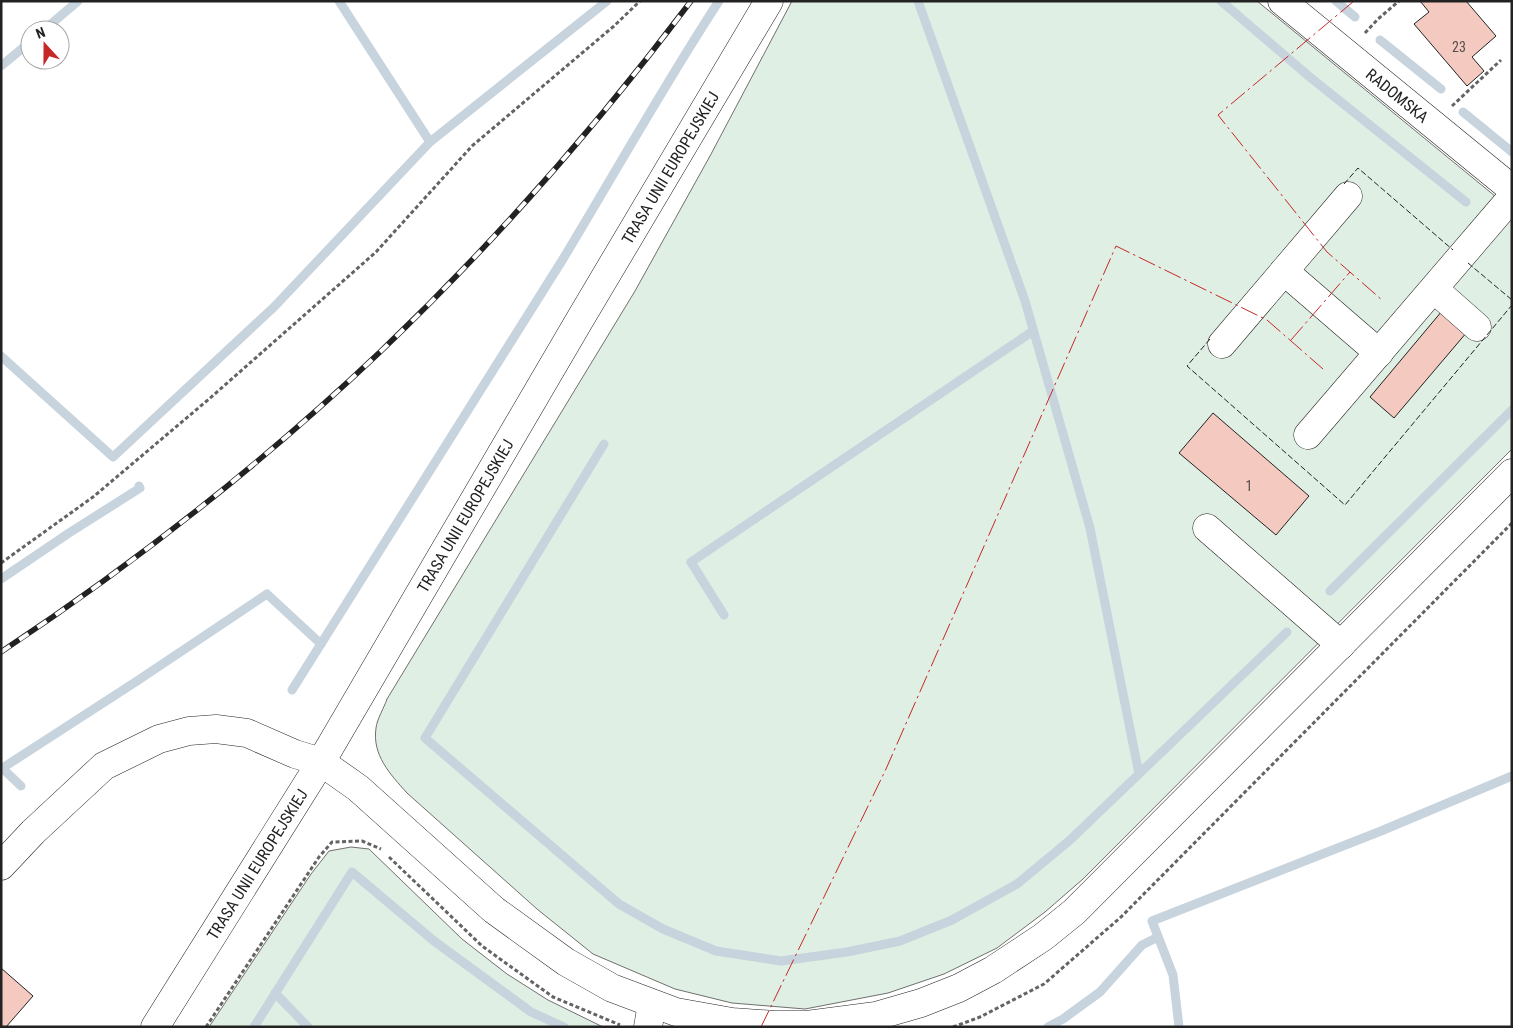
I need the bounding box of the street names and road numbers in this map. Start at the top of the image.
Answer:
street label: RADOMSKA [1362,64,1432,126]
street label: TRASA UNII EUROPEJSKIEJ [617,88,723,247]
street label: TRASA UNII EUROPEJSKIEJ [413,436,517,596]
street label: TRASA UNII EUROPEJSKIEJ [203,785,311,943]

